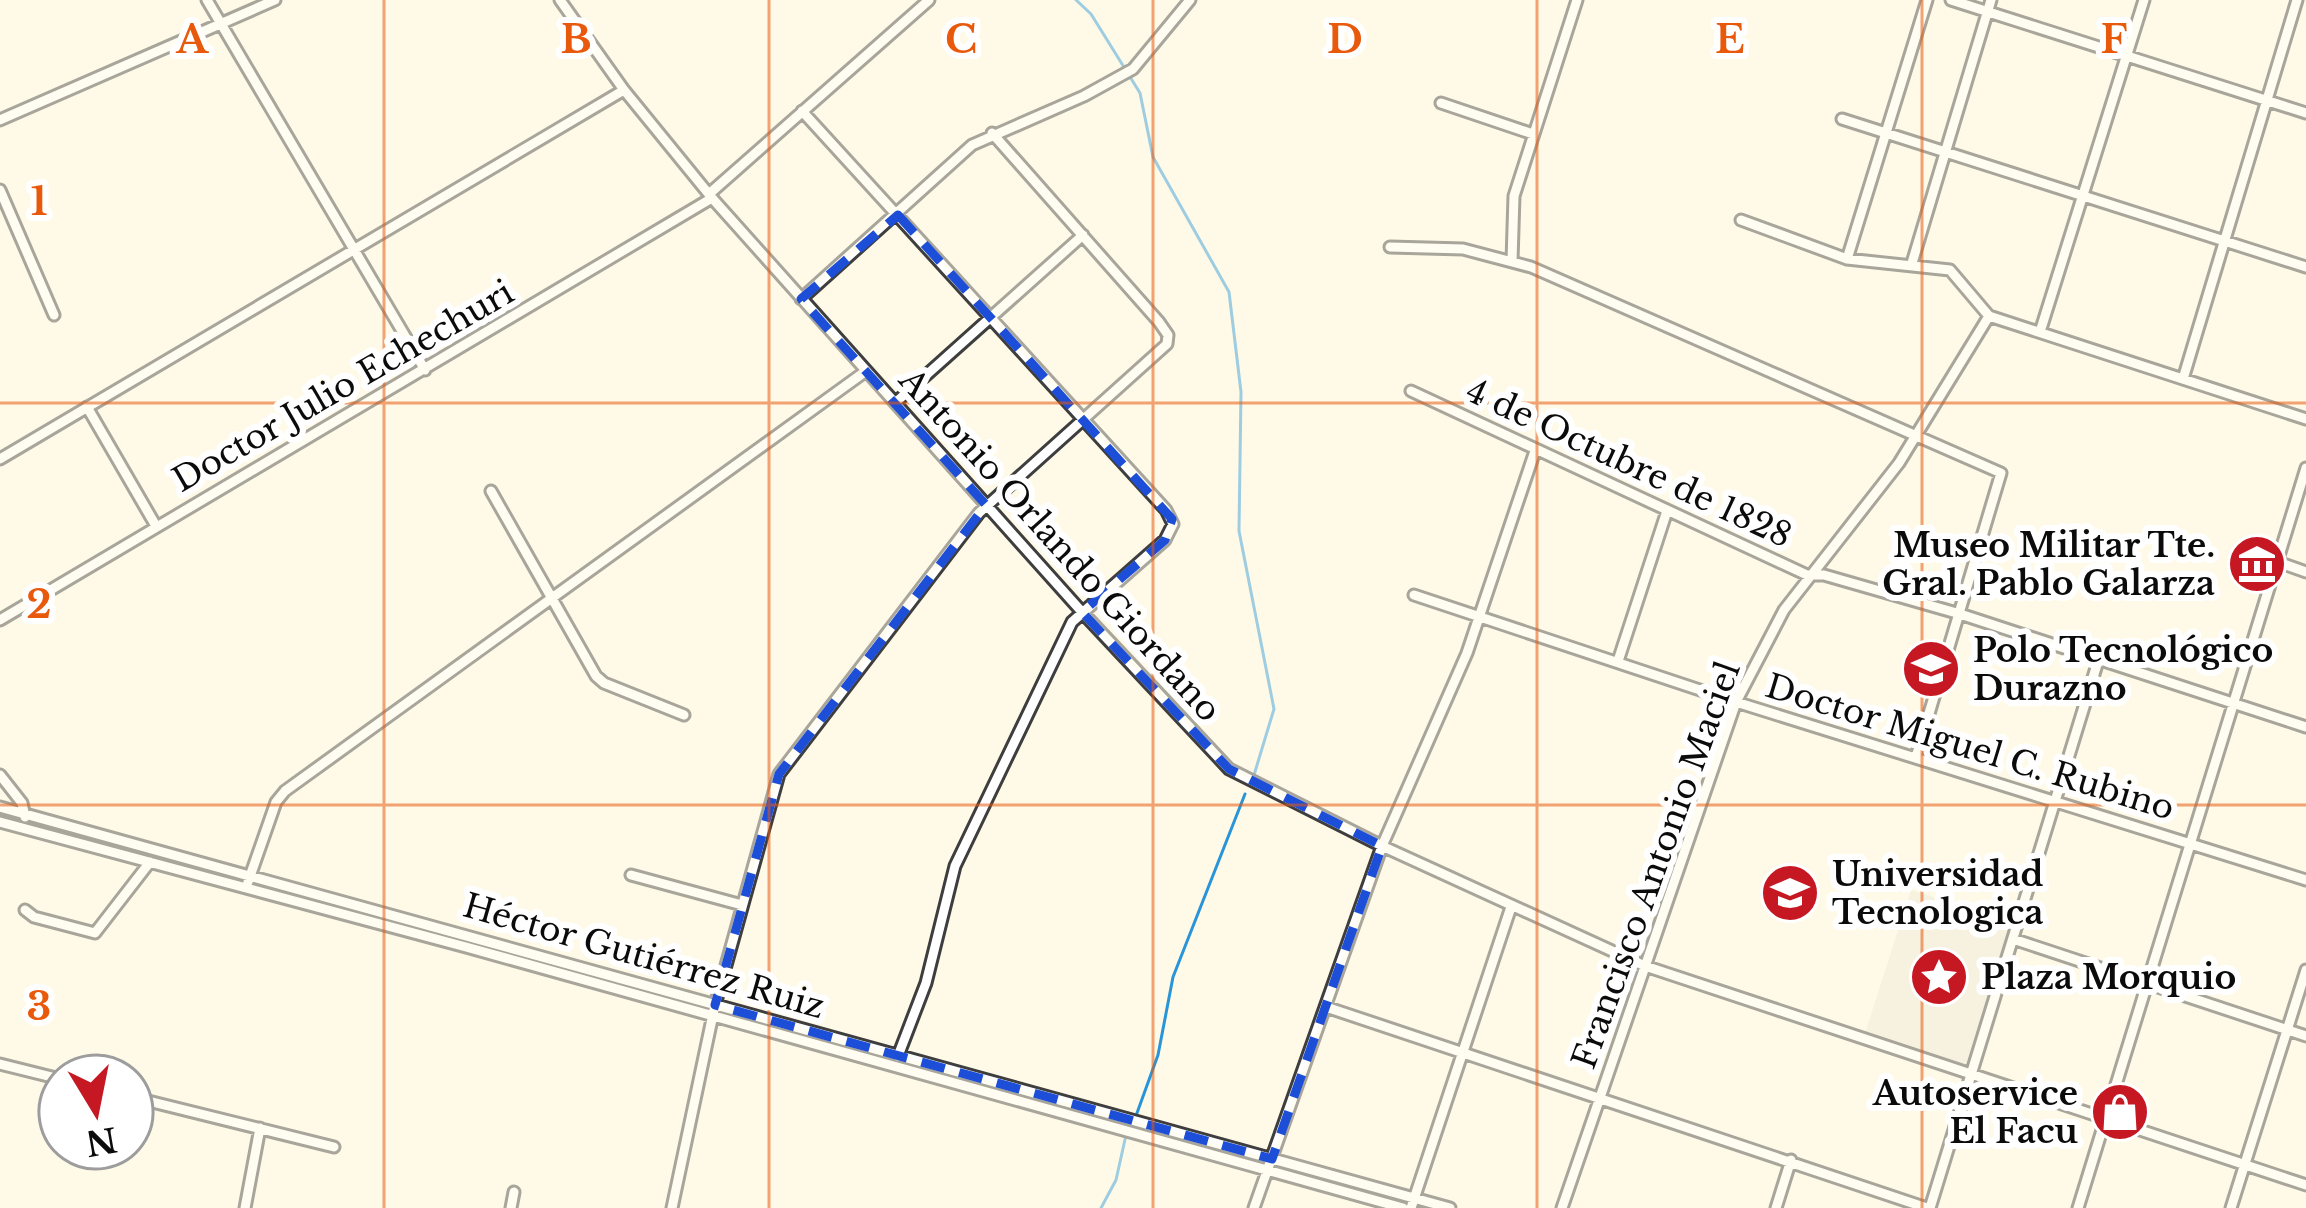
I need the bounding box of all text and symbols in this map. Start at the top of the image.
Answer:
text: A [175,15,209,64]
text: B [560,15,592,64]
text: C [945,15,977,64]
text: D [1327,15,1363,64]
text: E [1715,15,1745,64]
text: F [2101,15,2128,64]
text: 1 [30,177,48,226]
street label: Doctor Julio Echechuri [165,271,521,501]
street label: Antonio Orlando Giordano [890,359,1230,730]
street label: 4 de Octubre de 1828 [1460,370,1798,556]
place label: Museo Militar Tte. Gral. Pablo Galarza [1882,525,2215,604]
museum icon: Museo Militar Tte. Gral. Pablo Galarza [2226,533,2288,595]
text: 2 [26,580,52,629]
place label: Polo Tecnológico Durazno [1973,630,2273,709]
school or university icon: Polo Tecnológico Durazno [1900,638,1962,700]
street label: Francisco Antonio Maciel [1563,656,1749,1074]
street label: Doctor Miguel C. Rubino [1761,665,2179,829]
place label: Universidad Tecnologica [1832,854,2043,933]
school or university icon: Universidad Tecnologica [1759,862,1821,924]
street label: Héctor Gutiérrez Ruiz [459,885,829,1027]
place icon: Plaza Morquio [1908,946,1970,1008]
place label: Plaza Morquio [1981,957,2236,998]
text: 3 [27,982,51,1031]
north arrow [36,1052,156,1172]
place label: Autoservice El Facu [1872,1073,2078,1152]
shop icon: Autoservice El Facu [2089,1081,2151,1143]
text: N [82,1118,120,1164]

